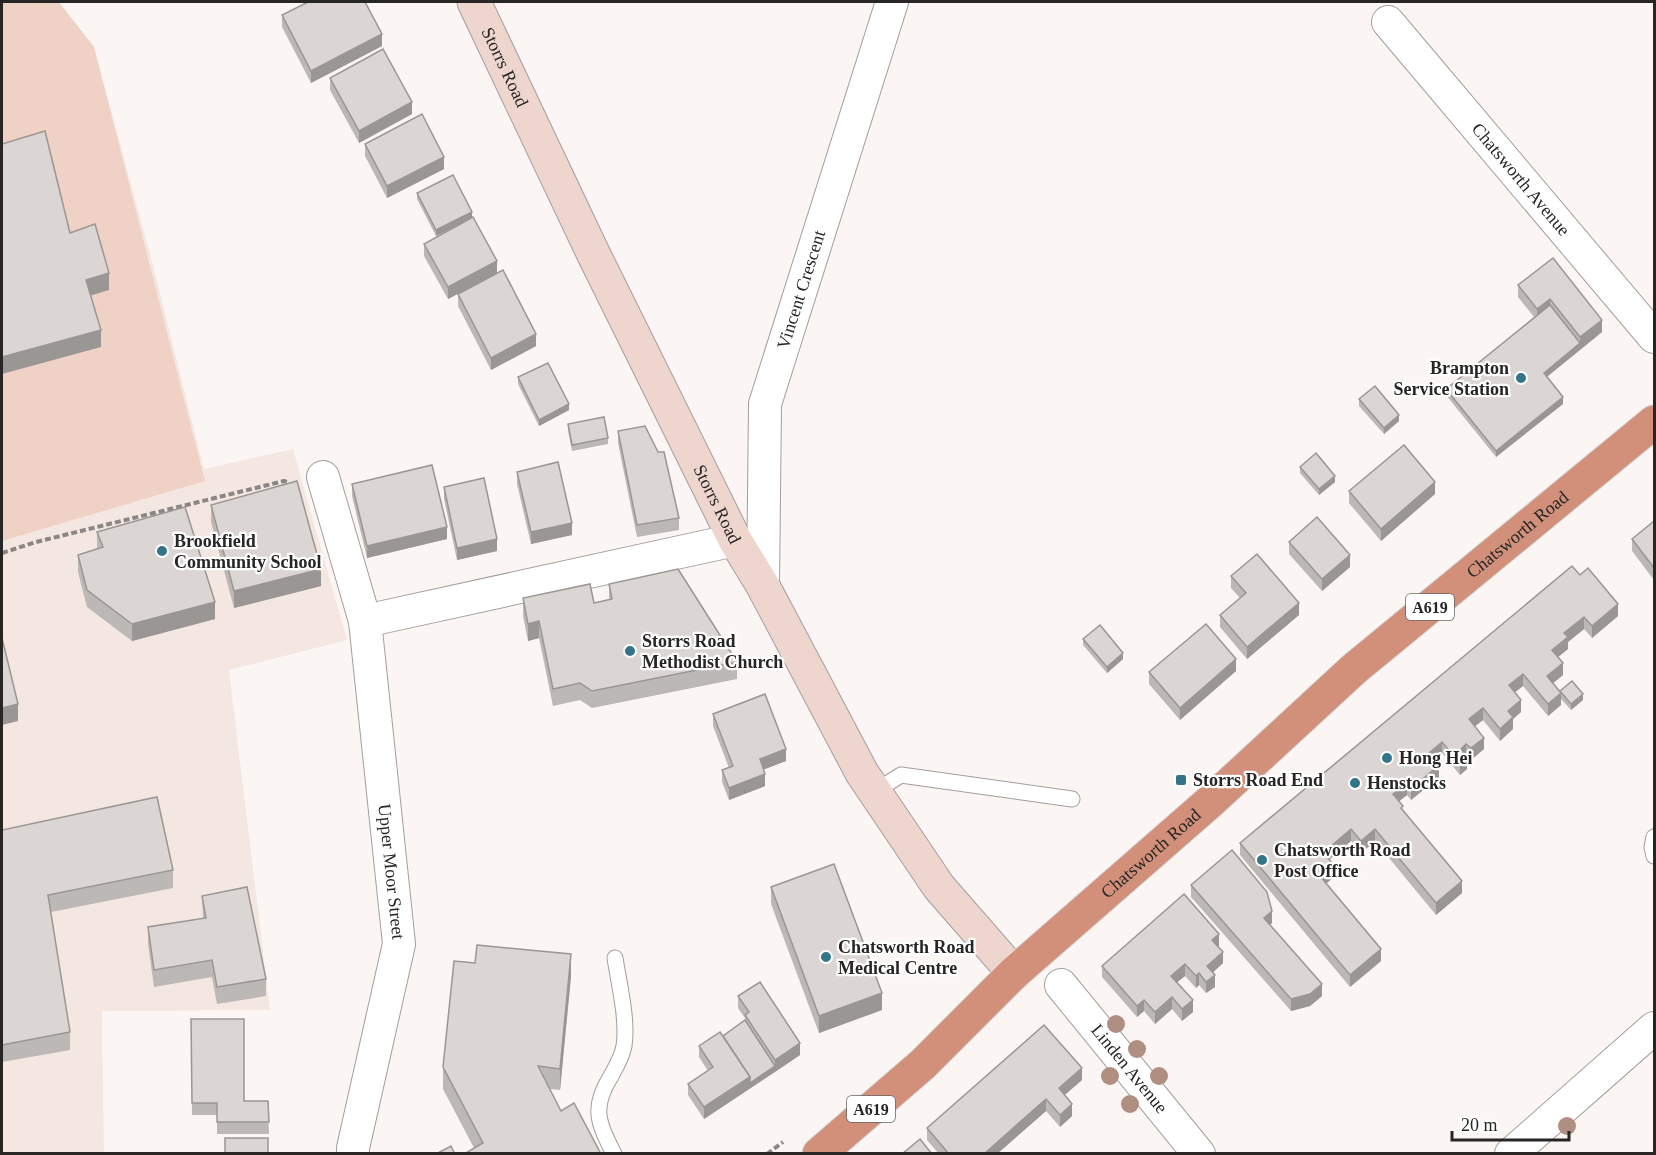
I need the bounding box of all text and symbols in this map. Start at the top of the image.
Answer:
street label: Storrs Road [477,24,532,110]
street label: Chatsworth Avenue [1468,119,1574,240]
street label: Vincent Crescent [773,228,829,351]
place label: Brampton Service Station [1394,358,1509,399]
marker: Brampton Service Station [1514,371,1528,385]
street label: Storrs Road [689,461,745,547]
street label: Chatsworth Road [1463,487,1572,582]
place label: Brookfield Community School [174,531,322,572]
marker: Brookfield Community School [155,544,169,558]
road number: A619 [1406,594,1454,620]
place label: Storrs Road Methodist Church [642,631,783,672]
marker: Storrs Road Methodist Church [623,644,637,658]
place label: Hong Hei [1399,748,1473,768]
marker: Hong Hei [1380,751,1394,765]
place label: Storrs Road End [1193,770,1323,790]
marker: Storrs Road End [1174,773,1188,787]
place label: Henstocks [1367,773,1446,793]
marker: Henstocks [1348,776,1362,790]
street label: Upper Moor Street [374,803,408,940]
street label: Chatsworth Road [1097,805,1205,902]
place label: Chatsworth Road Post Office [1274,840,1411,881]
marker: Chatsworth Road Post Office [1255,853,1269,867]
place label: Chatsworth Road Medical Centre [838,937,975,978]
marker: Chatsworth Road Medical Centre [819,950,833,964]
street label: Linden Avenue [1087,1020,1172,1117]
road number: A619 [847,1096,895,1122]
scale bar [1452,1104,1569,1142]
text: 20 m [1461,1115,1498,1135]

